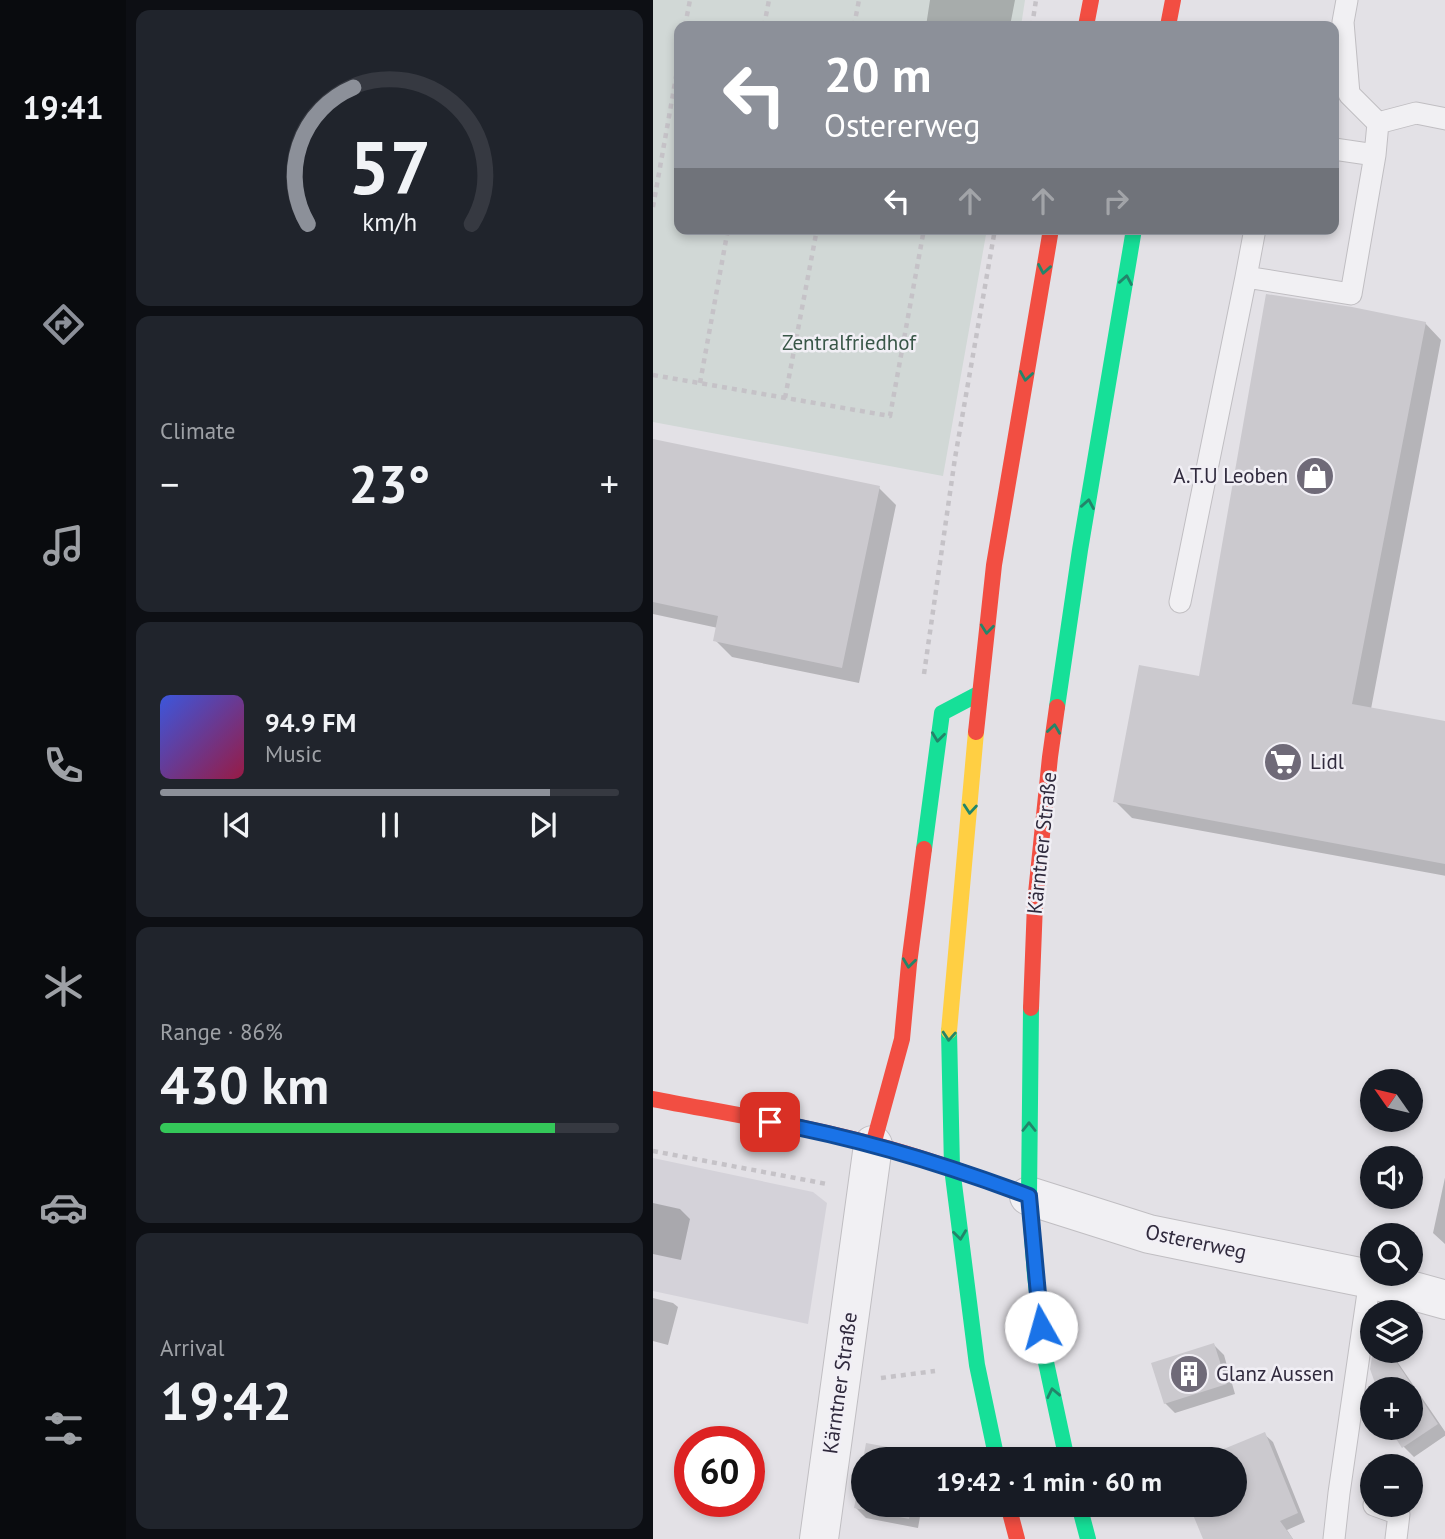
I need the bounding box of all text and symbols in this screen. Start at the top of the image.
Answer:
text: 20 m [824,42,931,106]
icon: left [709,49,800,140]
text: 19:41 [22,86,104,128]
text: Ostererweg [824,104,980,146]
text: 57 [348,120,431,214]
icon: left [878,182,916,220]
icon: ahead [951,182,989,220]
icon: ahead [1024,182,1062,220]
icon: right [1097,182,1135,220]
text: km/h [362,206,417,238]
one-way arrow [1037,263,1052,275]
one-way arrow [1118,274,1133,286]
icon: directions [39,300,88,349]
park label: Zentralfriedhof [782,329,917,356]
one-way arrow [1019,370,1034,382]
text: Climate [160,416,235,445]
text: 23° [349,450,430,517]
shop icon: A.T.U Leoben [1294,455,1336,497]
text: − [160,459,179,508]
text: + [600,459,619,508]
place label: A.T.U Leoben [1173,462,1288,489]
one-way arrow [1080,499,1095,510]
icon: music [39,521,88,570]
one-way arrow [980,623,995,634]
text: 94.9 FM [265,706,356,739]
one-way arrow [1047,724,1062,735]
one-way arrow [931,732,946,743]
text: Music [265,739,322,768]
icon: phone [39,741,88,790]
supermarket icon: Lidl [1262,741,1304,783]
place label: Lidl [1310,748,1344,775]
street label: Kärntner Straße [1021,771,1062,915]
one-way arrow [962,804,977,815]
icon: previous [218,806,256,844]
icon: pause [371,806,409,844]
icon: next [524,806,562,844]
one-way arrow [902,957,917,969]
icon: climate [39,962,88,1011]
text: Range · 86% [160,1017,283,1046]
one-way arrow [942,1031,957,1042]
text: 430 km [160,1051,329,1118]
north arrow [1360,1069,1423,1132]
map controls [1360,1069,1423,1517]
pin [740,1092,800,1152]
icon: arrive [751,1103,789,1141]
one-way arrow [1022,1122,1037,1133]
button: sound [1360,1146,1423,1209]
icon: car [39,1183,88,1232]
street label: Ostererweg [1143,1218,1249,1265]
button: search [1360,1223,1423,1286]
one-way arrow [953,1229,968,1241]
position arrow [1004,1290,1078,1364]
button: layers [1360,1300,1423,1363]
street label: Kärntner Straße [816,1310,863,1456]
text: Arrival [160,1333,224,1362]
building icon: Glanz Aussen [1168,1353,1210,1395]
place label: Glanz Aussen [1216,1360,1334,1387]
text: 19:42 [160,1367,292,1434]
button: + [1360,1377,1423,1440]
one-way arrow [1047,1387,1062,1399]
icon: filters [39,1404,88,1453]
speed limit sign: 60 [674,1426,765,1517]
button: − [1360,1454,1423,1517]
text: 19:42 · 1 min · 60 m [936,1465,1162,1498]

